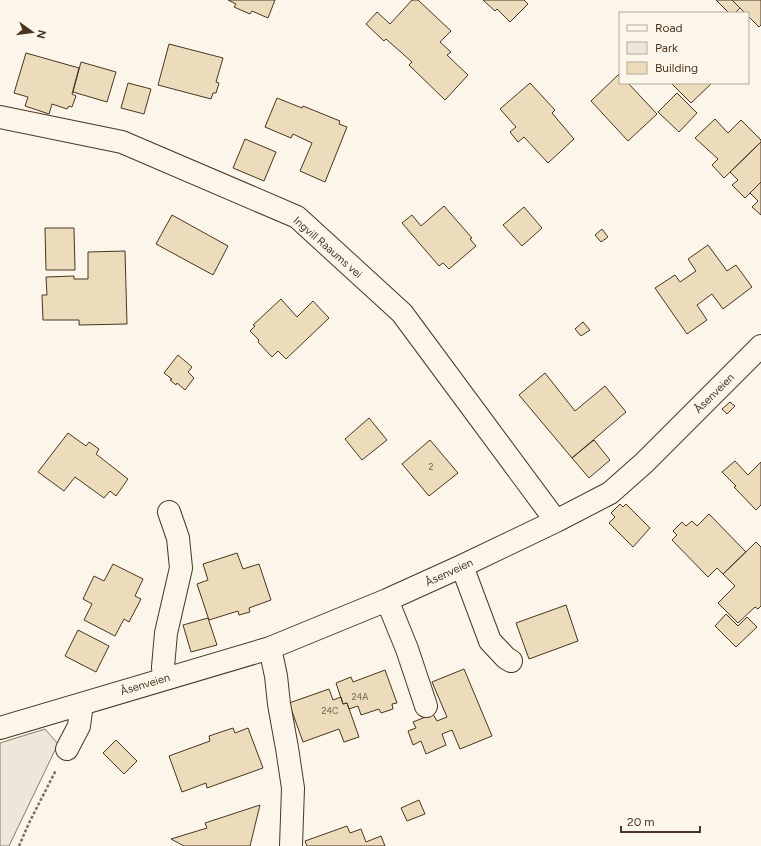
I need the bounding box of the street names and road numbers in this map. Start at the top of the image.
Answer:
street label: Ingvill Raaums vei [291,214,365,281]
street label: Åsenveien [691,370,737,416]
street label: Åsenveien [423,555,475,589]
street label: Åsenveien [119,670,171,698]

